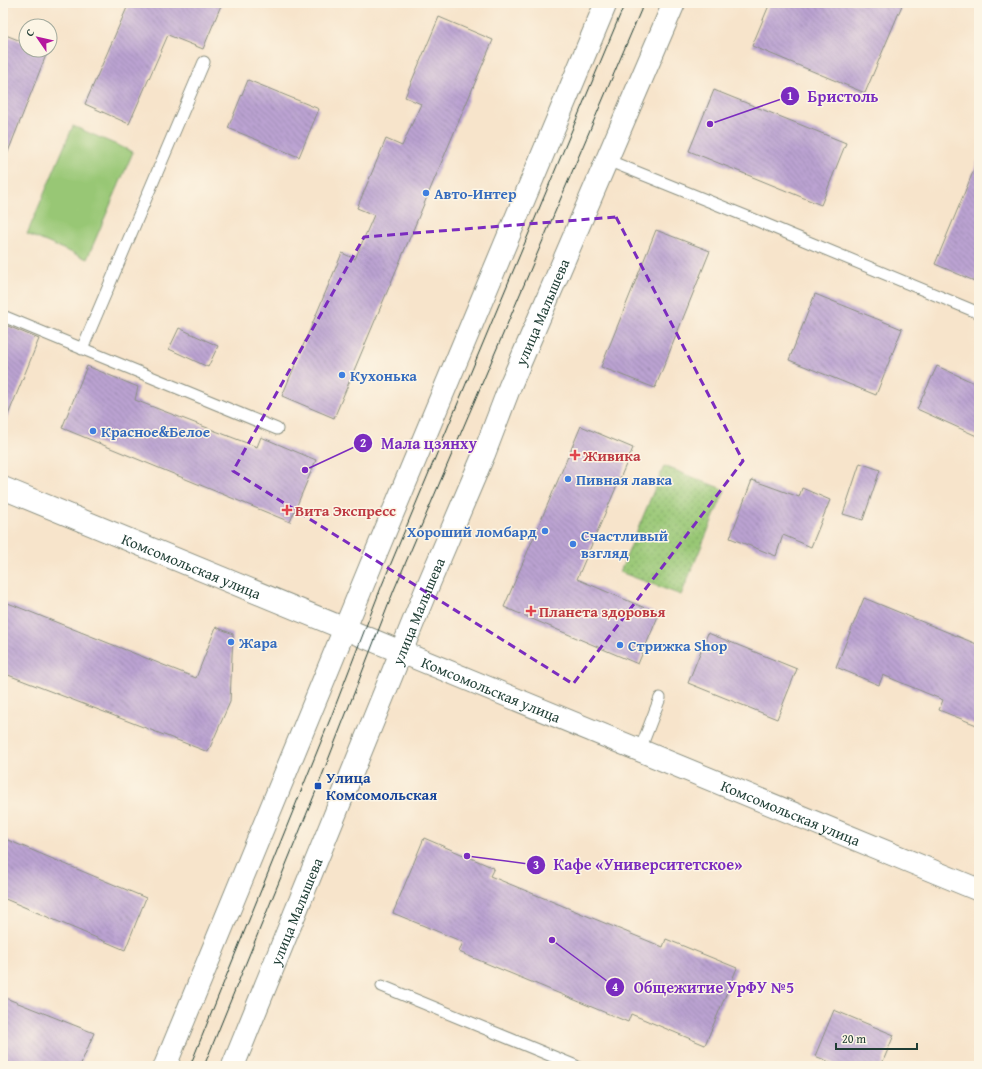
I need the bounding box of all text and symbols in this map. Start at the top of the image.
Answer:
north arrow [18,18,58,58]
text: С [21,25,38,39]
callout: Бристоль [780,82,887,110]
text: Бристоль [807,84,879,108]
text: 1 [787,87,793,104]
place label: Авто-Интер [434,183,517,204]
marker: Авто-Интер [421,188,431,198]
street label: улица Малышева [509,254,574,369]
place label: Кухонька [350,365,417,386]
marker: Кухонька [337,370,347,380]
place label: Красное&Белое [101,421,210,442]
marker: Красное&Белое [88,426,98,436]
callout: Мала цзянху [353,429,485,457]
text: Мала цзянху [381,431,477,455]
text: 2 [360,434,366,451]
place label: Живика [582,445,641,466]
marker: Живика [570,450,580,460]
place label: Пивная лавка [576,469,673,490]
marker: Пивная лавка [563,474,573,484]
place label: Вита Экспресс [295,500,396,521]
marker: Вита Экспресс [282,505,292,515]
place label: Хороший ломбард [407,521,537,542]
place label: Счастливый взгляд [581,525,669,563]
marker: Хороший ломбард [540,526,550,536]
street label: Комсомольская улица [119,528,265,604]
marker: Счастливый взгляд [568,539,578,549]
street label: улица Малышева [386,553,450,669]
place label: Планета здоровья [539,601,666,622]
marker: Планета здоровья [526,606,536,616]
place label: Жара [238,632,278,653]
place label: Стрижка Shop [628,635,728,656]
marker: Жара [226,637,236,647]
marker: Стрижка Shop [615,640,625,650]
street label: Комсомольская улица [418,651,565,727]
place label: Улица Комсомольская [326,767,437,805]
street label: Комсомольская улица [718,774,864,851]
marker: Улица Комсомольская [313,781,323,791]
callout: Кафе «Университетское» [526,851,751,879]
text: Кафе «Университетское» [554,852,742,876]
street label: улица Малышева [264,854,327,969]
text: 3 [533,856,539,873]
callout: Общежитие УрФУ №5 [605,973,802,1001]
text: Общежитие УрФУ №5 [634,975,794,999]
text: 4 [612,978,618,995]
scale bar [836,1025,917,1051]
text: 20 m [842,1030,866,1047]

